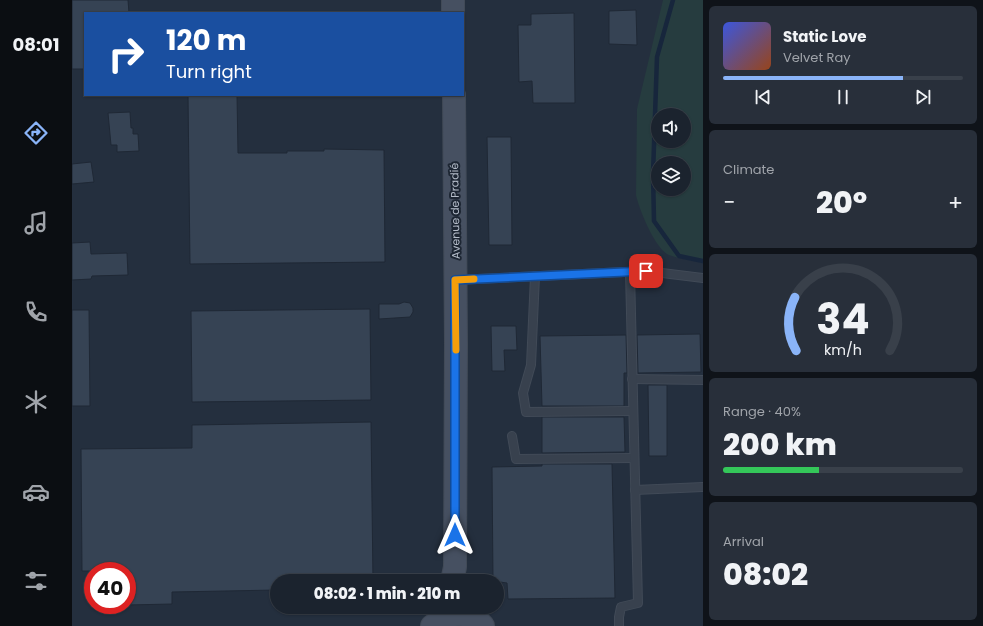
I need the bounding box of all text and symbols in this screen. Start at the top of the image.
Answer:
text: 120 m [166,21,246,60]
text: Static Love [783,26,867,47]
icon: right [100,28,152,80]
text: 08:01 [12,32,60,57]
text: Velvet Ray [783,48,851,67]
text: Turn right [166,59,252,84]
icon: previous [752,86,774,108]
icon: pause [832,86,854,108]
icon: next [912,86,934,108]
map controls [651,108,691,196]
button: sound [651,108,691,148]
icon: directions [22,119,50,147]
button: layers [651,156,691,196]
text: Climate [723,160,774,179]
street label: Avenue de Pradié [446,163,464,259]
text: 20° [816,181,867,224]
text: − [723,187,735,218]
text: + [948,187,963,218]
icon: music [22,209,50,237]
pin [629,254,663,288]
icon: arrive [635,260,657,282]
text: 34 [816,290,870,349]
icon: phone [22,298,50,326]
text: km/h [824,340,862,360]
icon: climate [22,388,50,416]
text: Range · 40% [723,402,801,421]
text: 200 km [723,423,837,466]
icon: car [22,478,50,506]
position arrow [434,514,476,556]
text: Arrival [723,532,764,551]
text: 08:02 [723,553,808,596]
speed limit sign: 40 [84,562,136,614]
icon: filters [22,567,50,595]
text: 08:02 · 1 min · 210 m [314,583,460,604]

